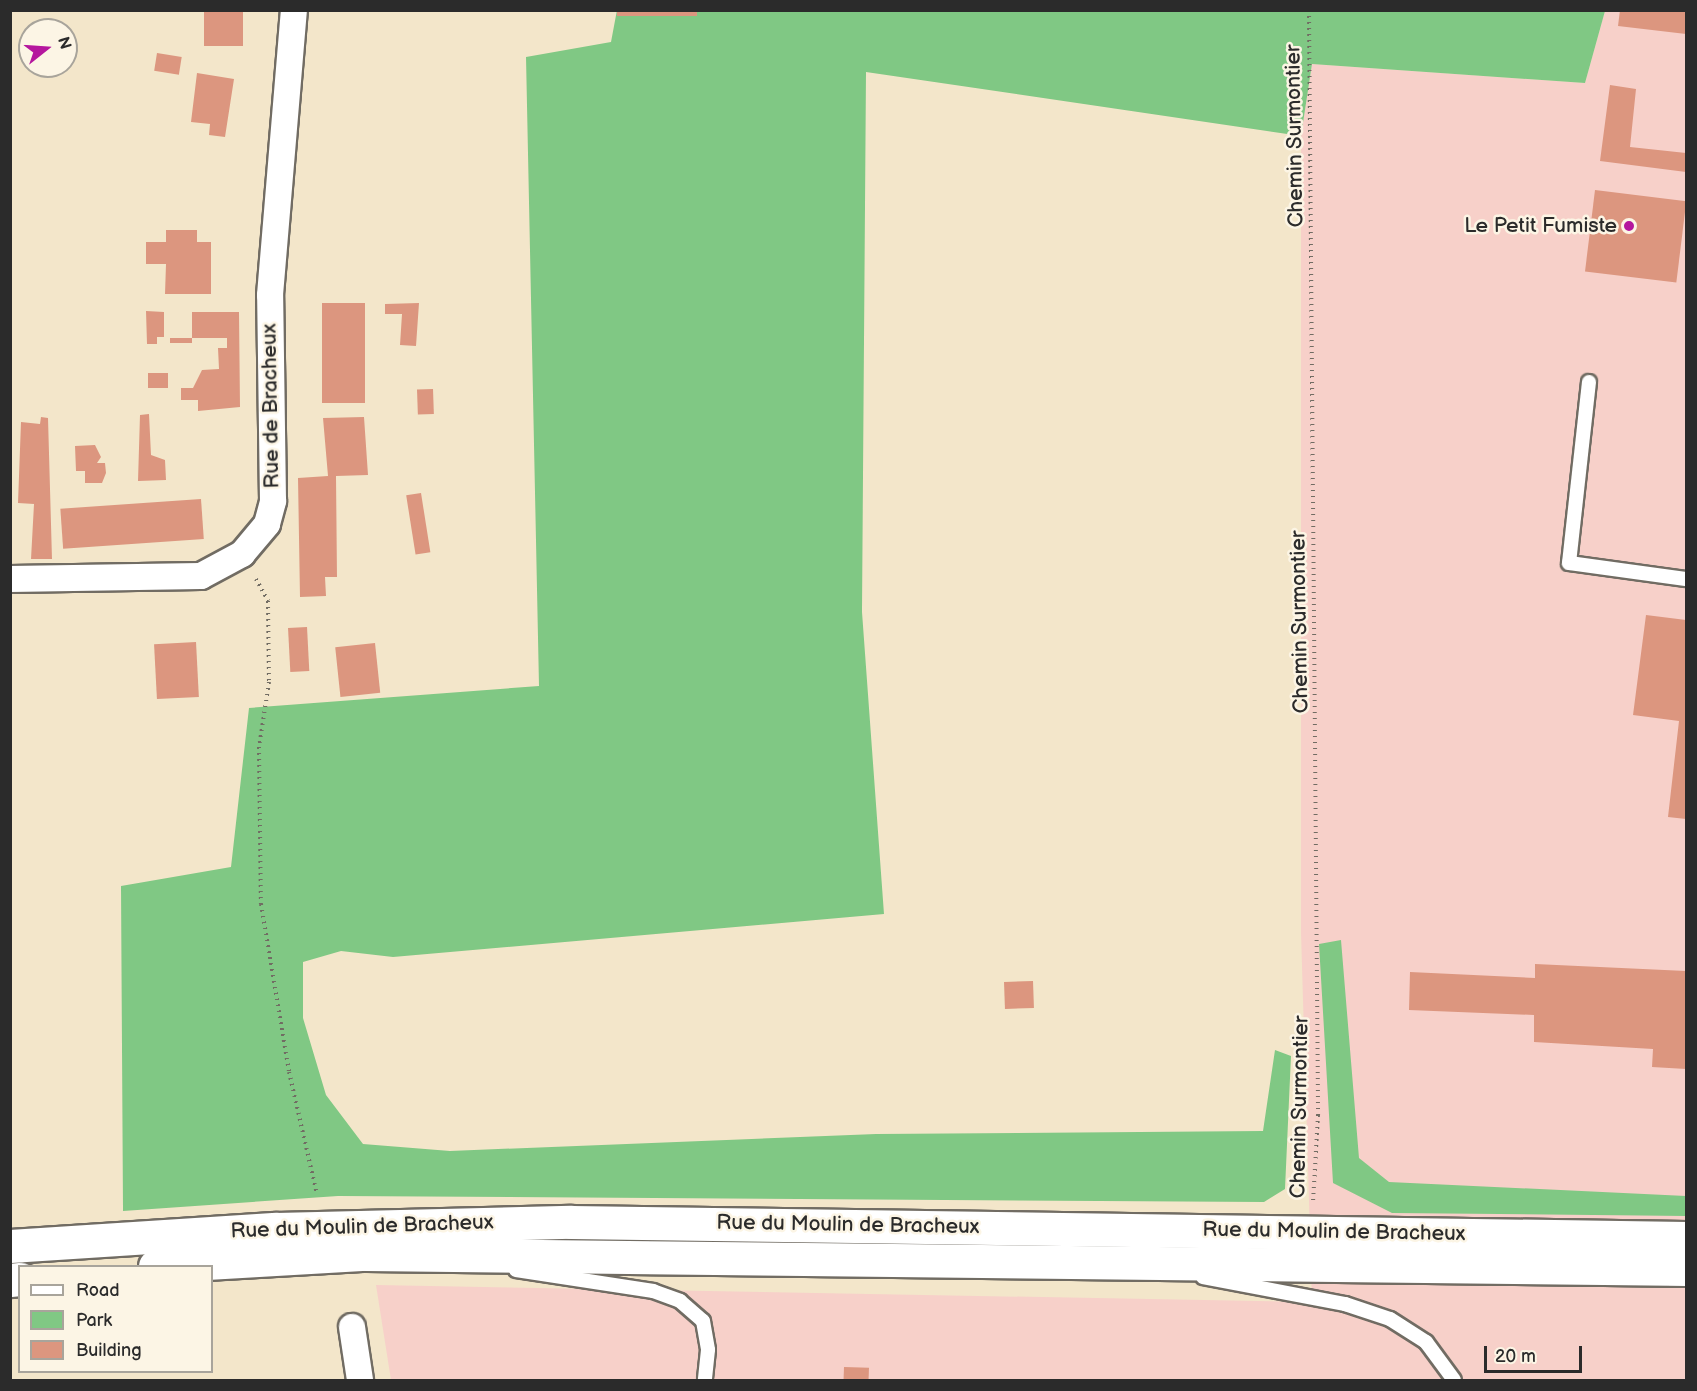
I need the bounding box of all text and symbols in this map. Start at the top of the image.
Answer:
north arrow [18,18,78,78]
text: N [53,35,75,52]
street label: Chemin Surmontier [1281,44,1309,228]
place label: Le Petit Fumiste [1464,213,1617,239]
marker: Le Petit Fumiste [1622,219,1636,233]
street label: Rue de Bracheux [257,323,285,489]
street label: Chemin Surmontier [1286,530,1314,714]
street label: Chemin Surmontier [1286,1015,1314,1199]
street label: Rue du Moulin de Bracheux [230,1210,494,1244]
street label: Rue du Moulin de Bracheux [716,1210,980,1240]
street label: Rue du Moulin de Bracheux [1202,1217,1466,1247]
legend [18,1265,213,1373]
text: Road [76,1280,120,1301]
text: Park [76,1310,112,1331]
scale bar [1487,1334,1584,1372]
text: Building [76,1340,142,1361]
text: 20 m [1495,1346,1536,1367]

